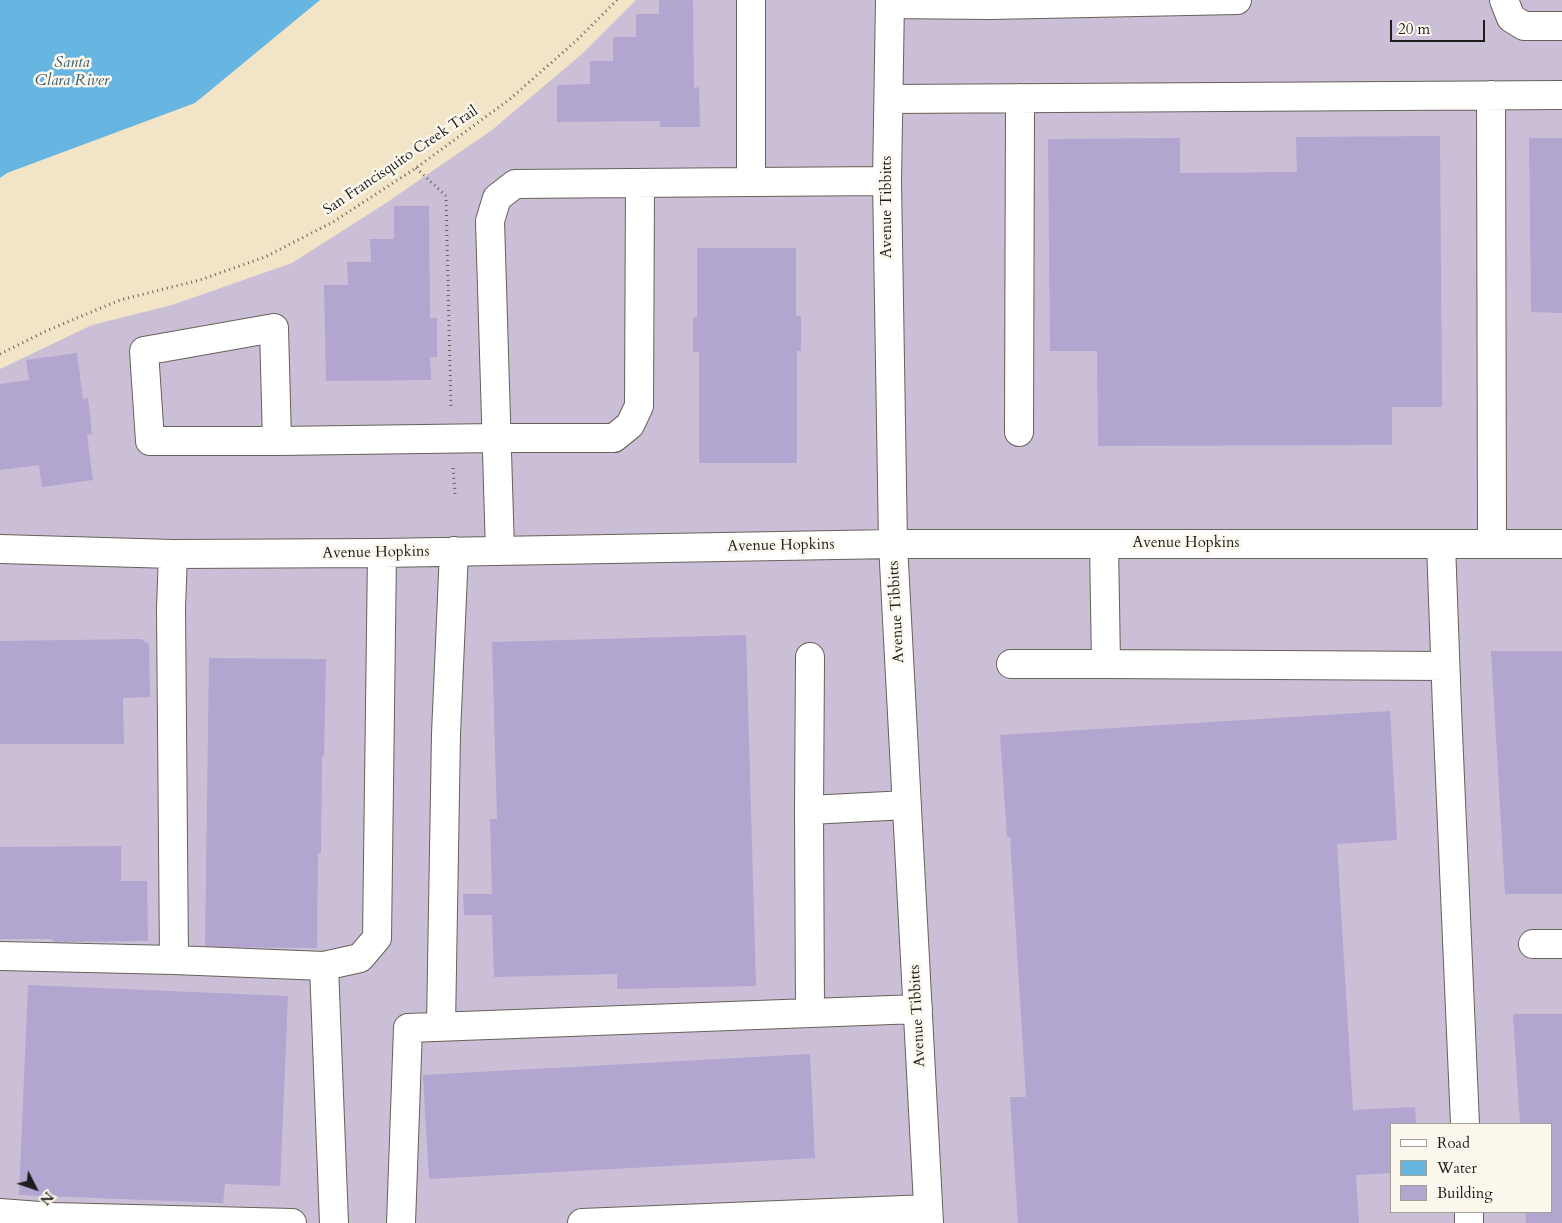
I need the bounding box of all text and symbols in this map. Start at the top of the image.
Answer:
scale bar [1392,10,1487,42]
text: 20 m [1398,19,1430,39]
water label: Santa Clara River [35,53,109,91]
street label: San Francisquito Creek Trail [320,102,482,220]
street label: Avenue Tibbitts [879,156,897,258]
street label: Avenue Hopkins [1132,535,1240,553]
street label: Avenue Hopkins [727,536,835,556]
street label: Avenue Hopkins [322,543,430,563]
street label: Avenue Tibbitts [885,560,909,664]
street label: Avenue Tibbitts [906,964,930,1068]
legend [1390,1123,1552,1213]
text: Road [1437,1133,1470,1153]
text: Water [1437,1158,1477,1178]
north arrow [10,1163,60,1213]
text: Building [1437,1183,1493,1203]
text: N [36,1187,58,1209]

